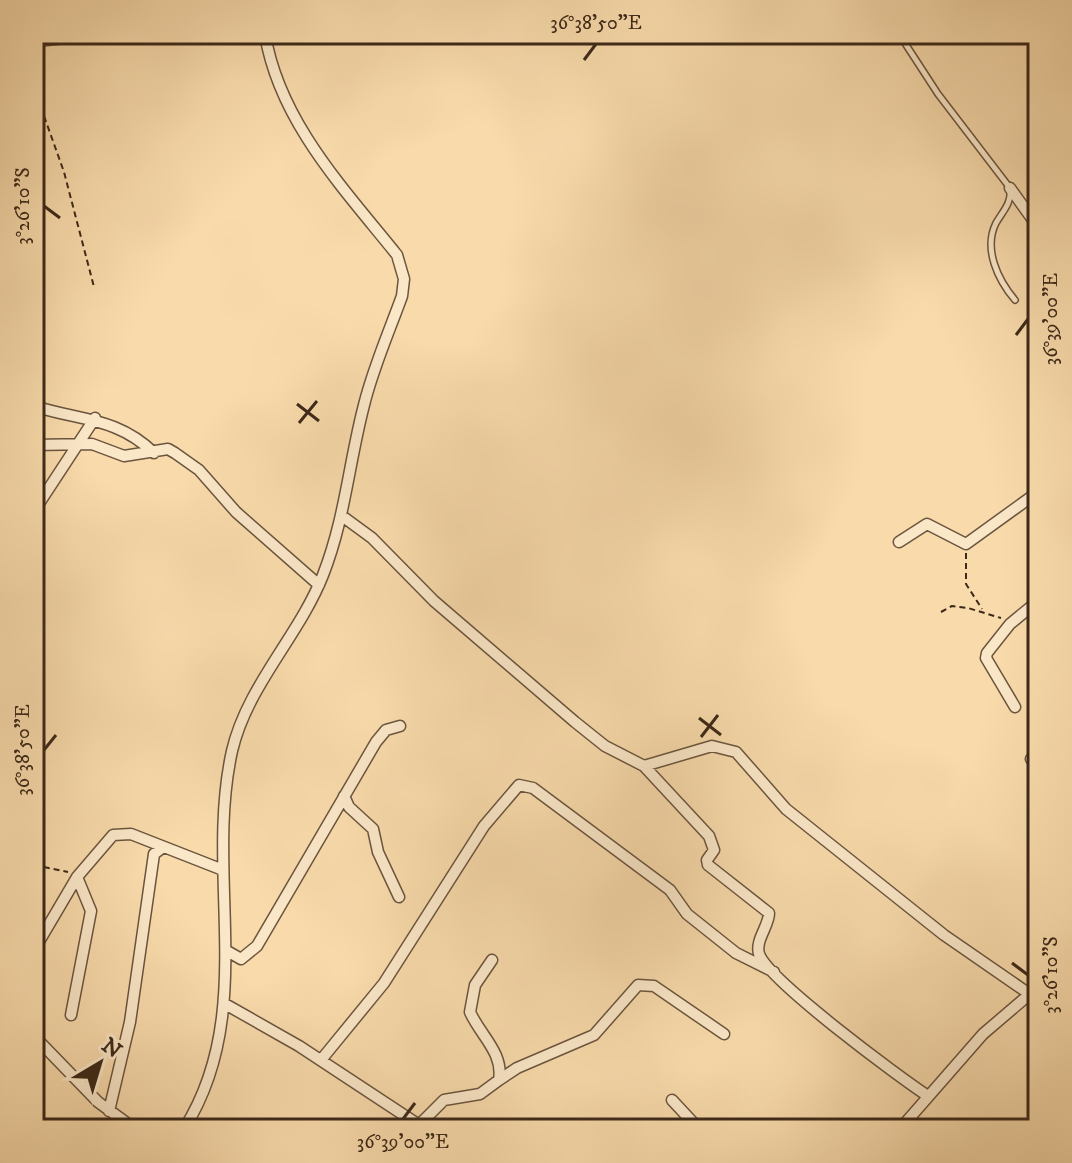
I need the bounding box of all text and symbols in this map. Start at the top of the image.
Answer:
text: 36°38'50"E [550,11,642,36]
text: 3°26'10"S [11,167,36,245]
text: 36°39'00"E [1039,273,1064,365]
text: 36°38'50"E [11,704,36,796]
text: 3°26'10"S [1039,936,1064,1014]
north arrow [60,1023,140,1103]
text: N [96,1032,127,1065]
text: 36°39'00"E [357,1130,449,1155]

